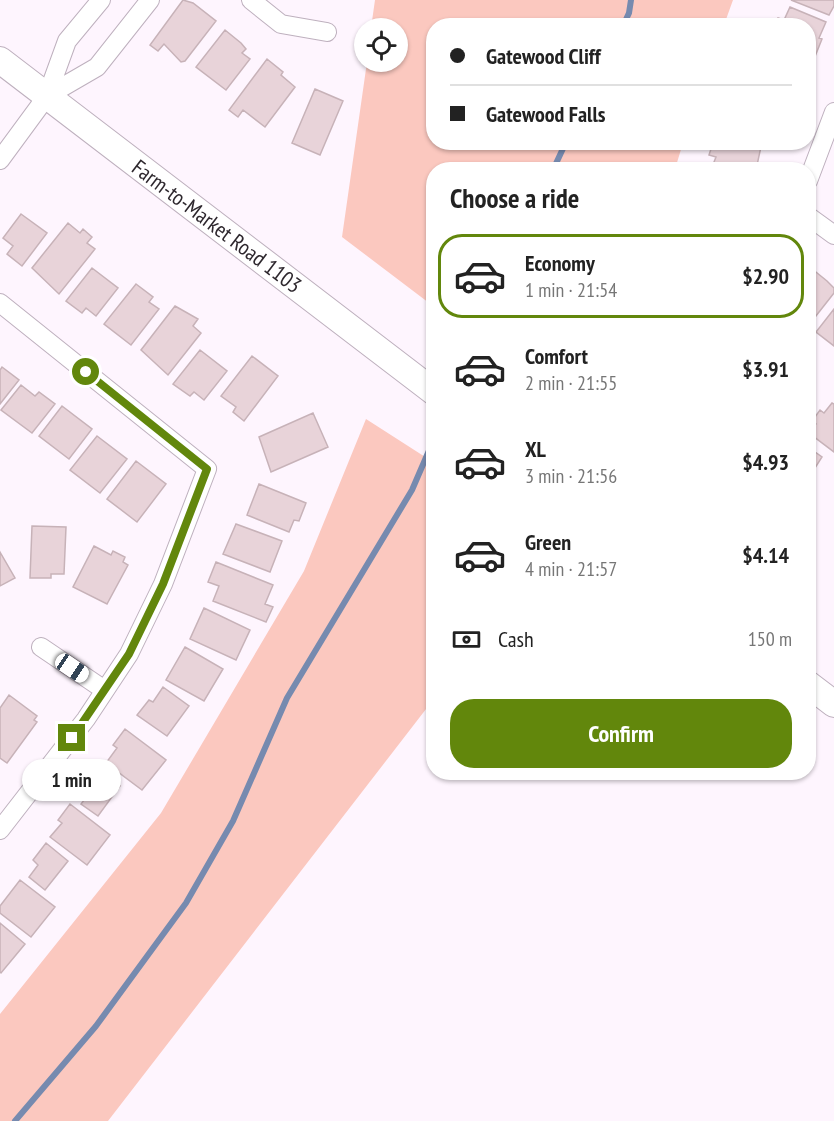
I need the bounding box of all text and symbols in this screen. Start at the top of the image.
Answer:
map controls [354,18,408,72]
button: locate [354,18,408,72]
text: Gatewood Cliff [486,42,601,70]
text: Gatewood Falls [486,100,605,128]
street label: Farm-to-Market Road 1103 [127,153,307,299]
text: Choose a ride [450,181,579,215]
icon: car [453,249,507,303]
text: Economy [525,249,595,277]
text: $2.90 [742,262,789,290]
text: 1 min · 21:54 [525,277,617,303]
icon: car [453,342,507,396]
text: Comfort [525,342,588,370]
text: $3.91 [742,355,789,383]
route start [72,358,99,385]
text: 2 min · 21:55 [525,370,617,396]
icon: car [453,435,507,489]
text: XL [525,435,546,463]
text: $4.93 [742,448,789,476]
text: 3 min · 21:56 [525,463,617,489]
icon: car [453,528,507,582]
text: Green [525,528,571,556]
text: $4.14 [742,541,789,569]
text: 4 min · 21:57 [525,556,617,582]
icon: cash [450,623,483,656]
text: Cash [498,625,534,653]
text: 150 m [748,626,792,652]
car [52,650,92,686]
button: Confirm [450,699,792,768]
route end [58,724,85,751]
callout: 1 min [22,759,122,801]
text: 1 min [51,767,92,793]

